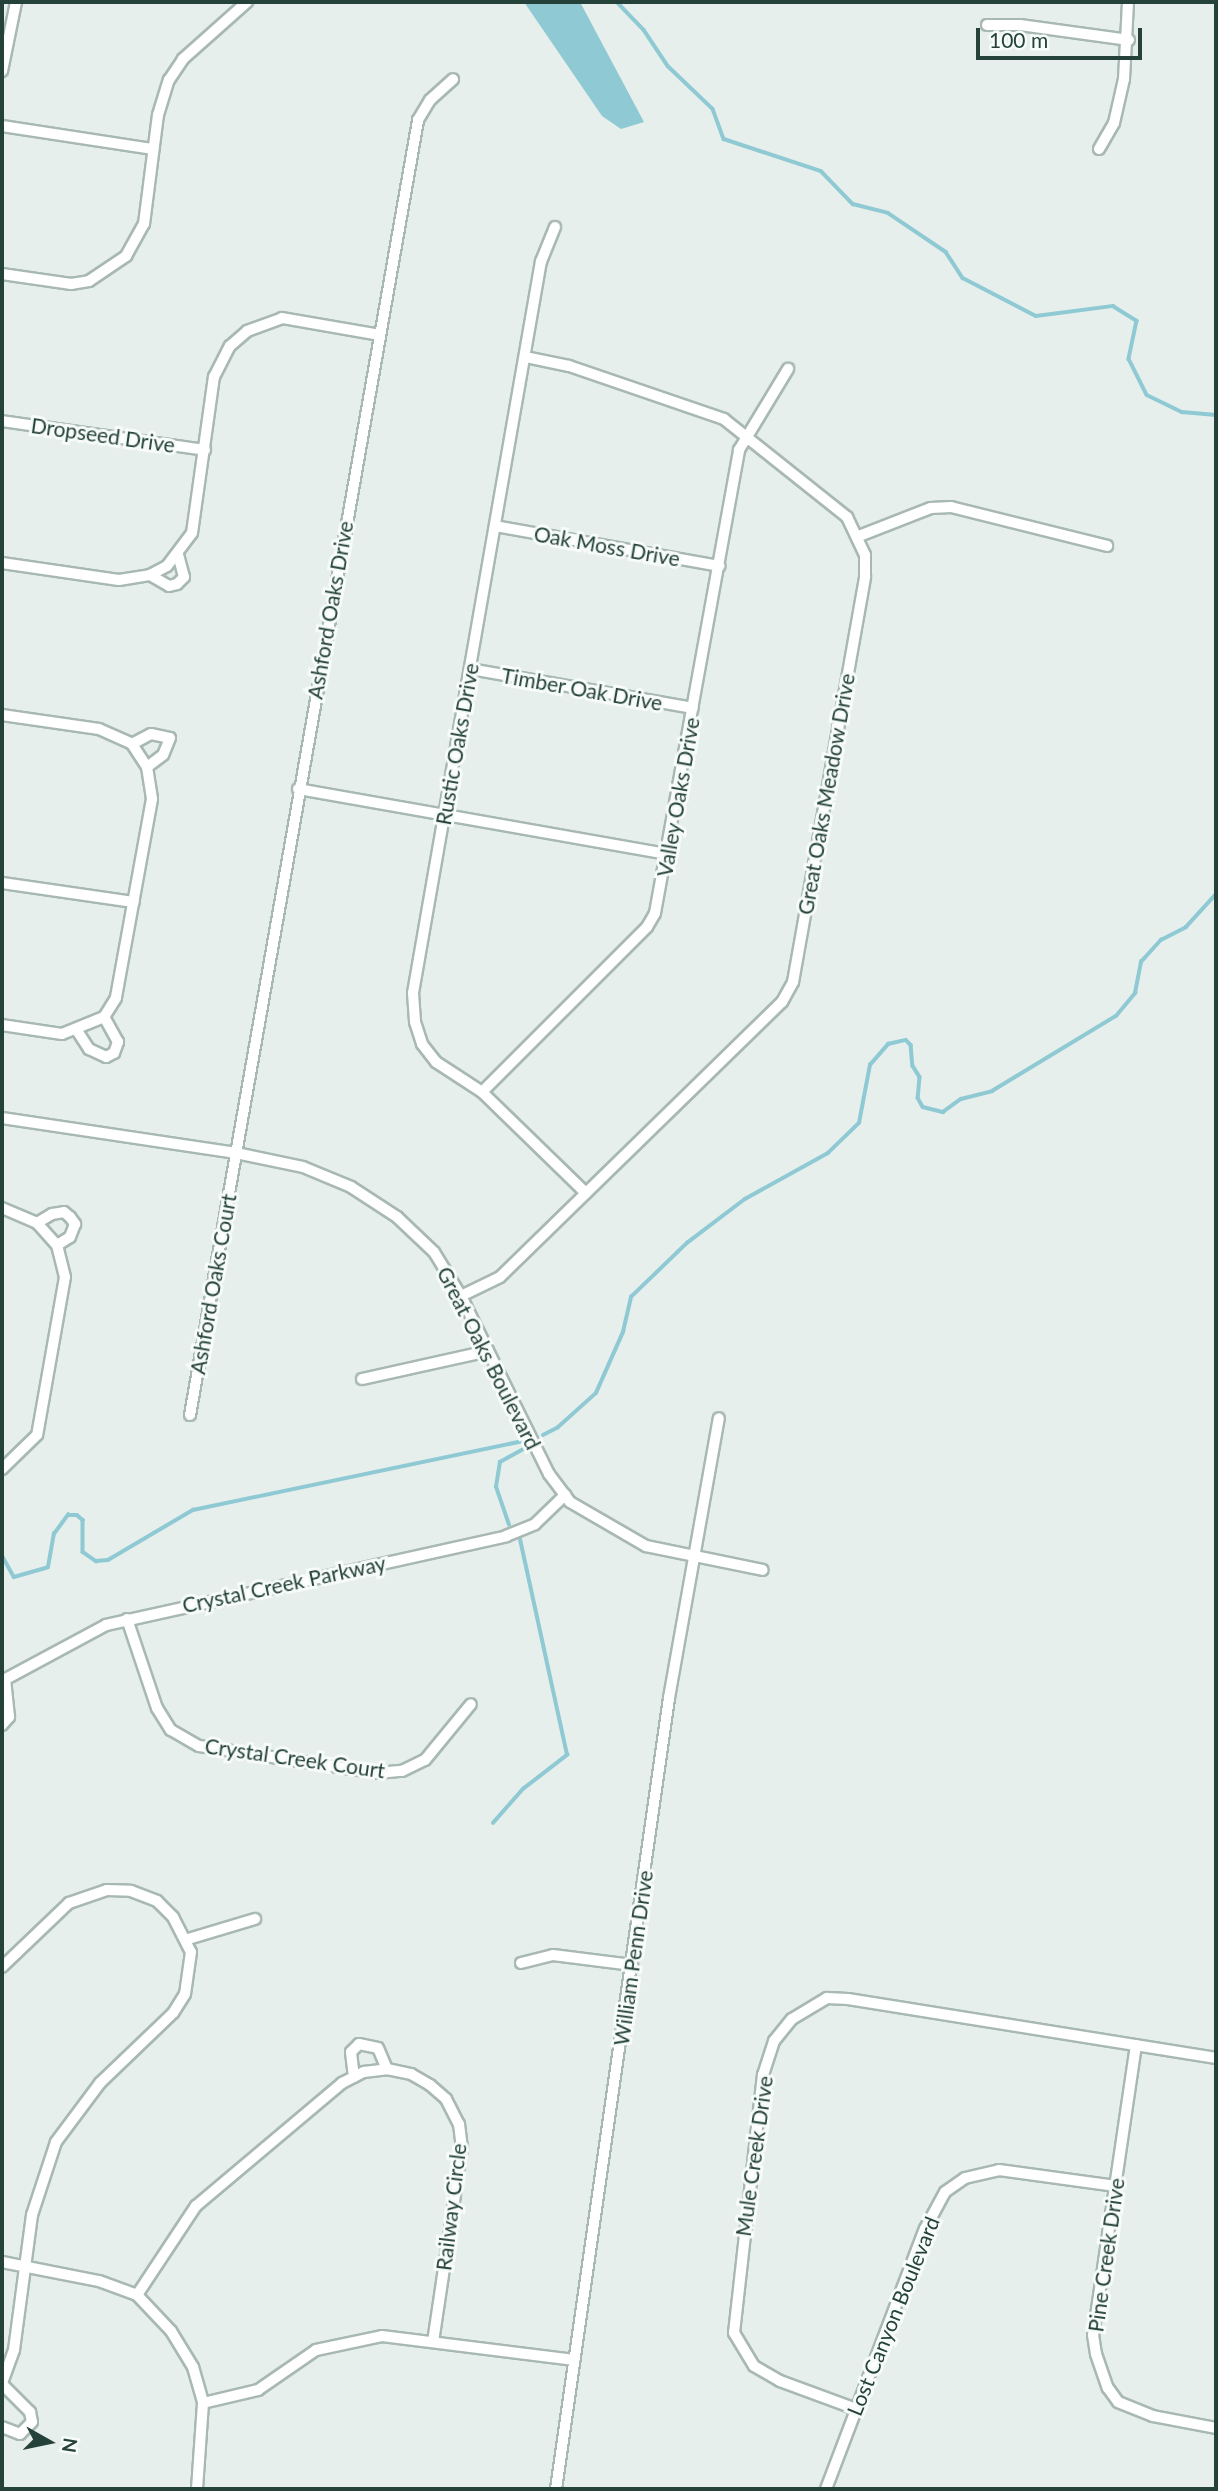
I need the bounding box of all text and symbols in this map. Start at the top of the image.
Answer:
scale bar [980,14,1146,58]
text: 100 m [989,27,1048,52]
street label: Dropseed Drive [29,412,177,458]
street label: Ashford Oaks Drive [302,519,358,701]
street label: Oak Moss Drive [532,521,682,571]
street label: Rustic Oaks Drive [430,661,484,827]
street label: Timber Oak Drive [499,662,665,716]
street label: Great Oaks Meadow Drive [792,671,860,917]
street label: Valley Oaks Drive [652,715,704,879]
street label: Ashford Oaks Court [185,1192,241,1376]
street label: Great Oaks Boulevard [432,1262,546,1454]
street label: Crystal Creek Parkway [180,1550,388,1618]
street label: Crystal Creek Court [203,1733,387,1783]
street label: William Penn Drive [608,1869,658,2047]
street label: Mule Creek Drive [730,2074,778,2238]
street label: Railway Circle [431,2142,471,2272]
street label: Pine Creek Drive [1083,2176,1129,2334]
street label: Lost Canyon Boulevard [842,2213,944,2419]
north arrow [14,2407,84,2477]
text: N [58,2436,83,2454]

